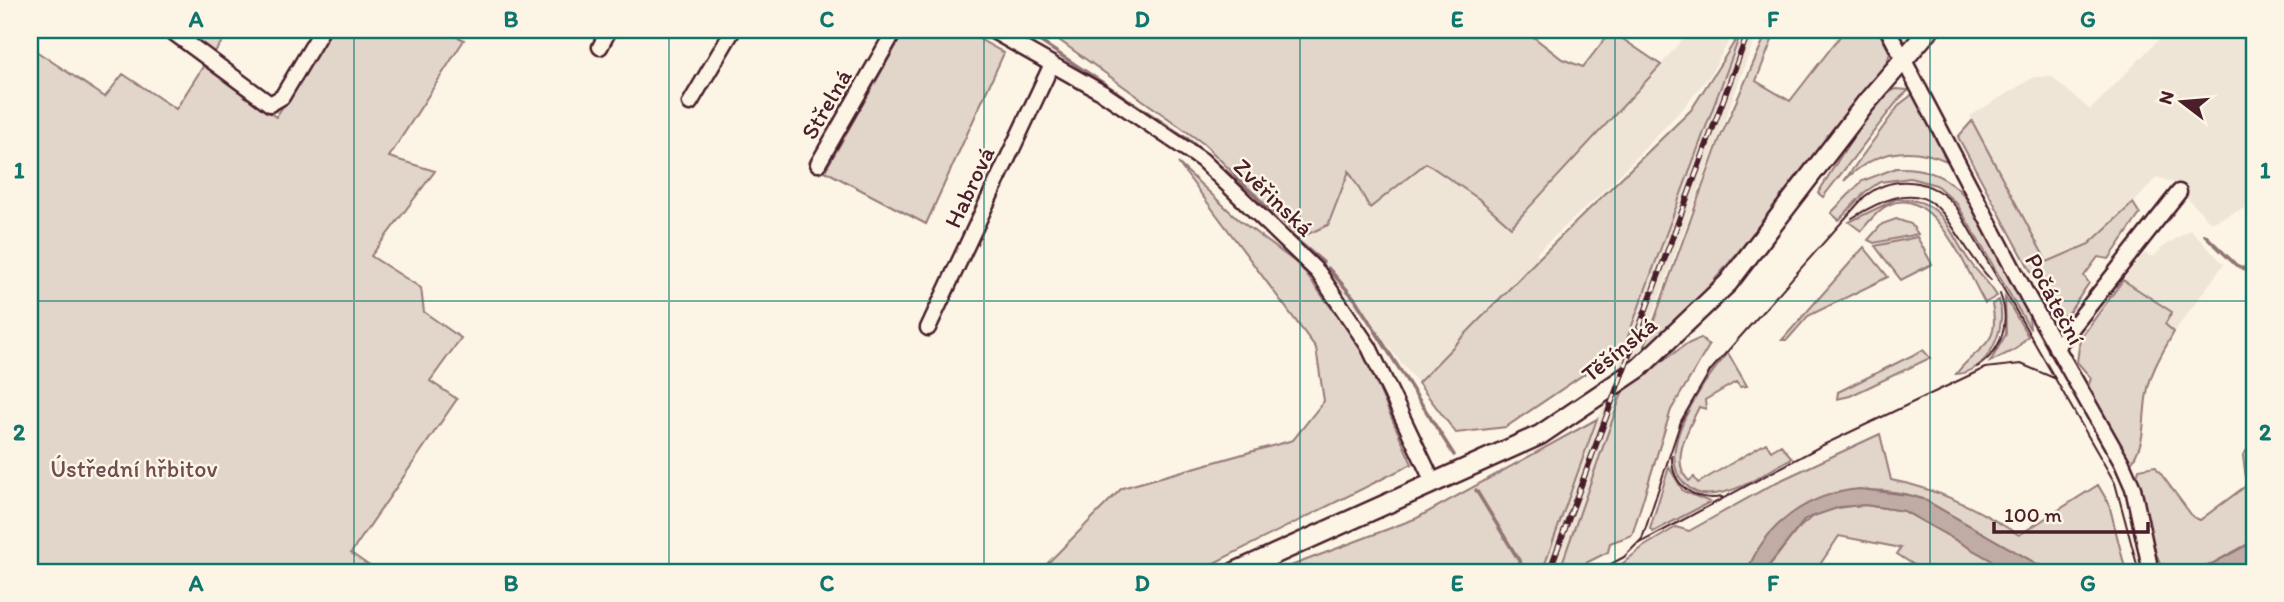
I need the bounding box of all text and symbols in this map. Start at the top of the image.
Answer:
text: A [188,5,204,33]
text: B [504,5,519,33]
text: C [820,5,835,33]
text: D [1134,5,1150,33]
text: E [1451,5,1464,33]
text: F [1767,5,1780,33]
text: G [2080,5,2096,33]
street label: Střelná [794,63,858,144]
north arrow [2148,66,2218,136]
text: N [2153,88,2179,107]
street label: Habrová [938,141,1001,232]
street label: Zvěřinská [1228,152,1320,243]
text: 1 [14,156,25,184]
text: 1 [2260,156,2271,184]
street label: Počáteční [2019,248,2091,350]
street label: Těšínská [1575,310,1663,388]
text: 2 [13,418,26,446]
text: 2 [2259,418,2272,446]
park label: Ústřední hřbitov [50,454,218,483]
scale bar [1994,490,2148,534]
text: 100 m [2004,502,2062,527]
text: A [188,569,204,597]
text: B [504,569,519,597]
text: C [820,569,835,597]
text: D [1134,569,1150,597]
text: E [1451,569,1464,597]
text: F [1767,569,1780,597]
text: G [2080,569,2096,597]

